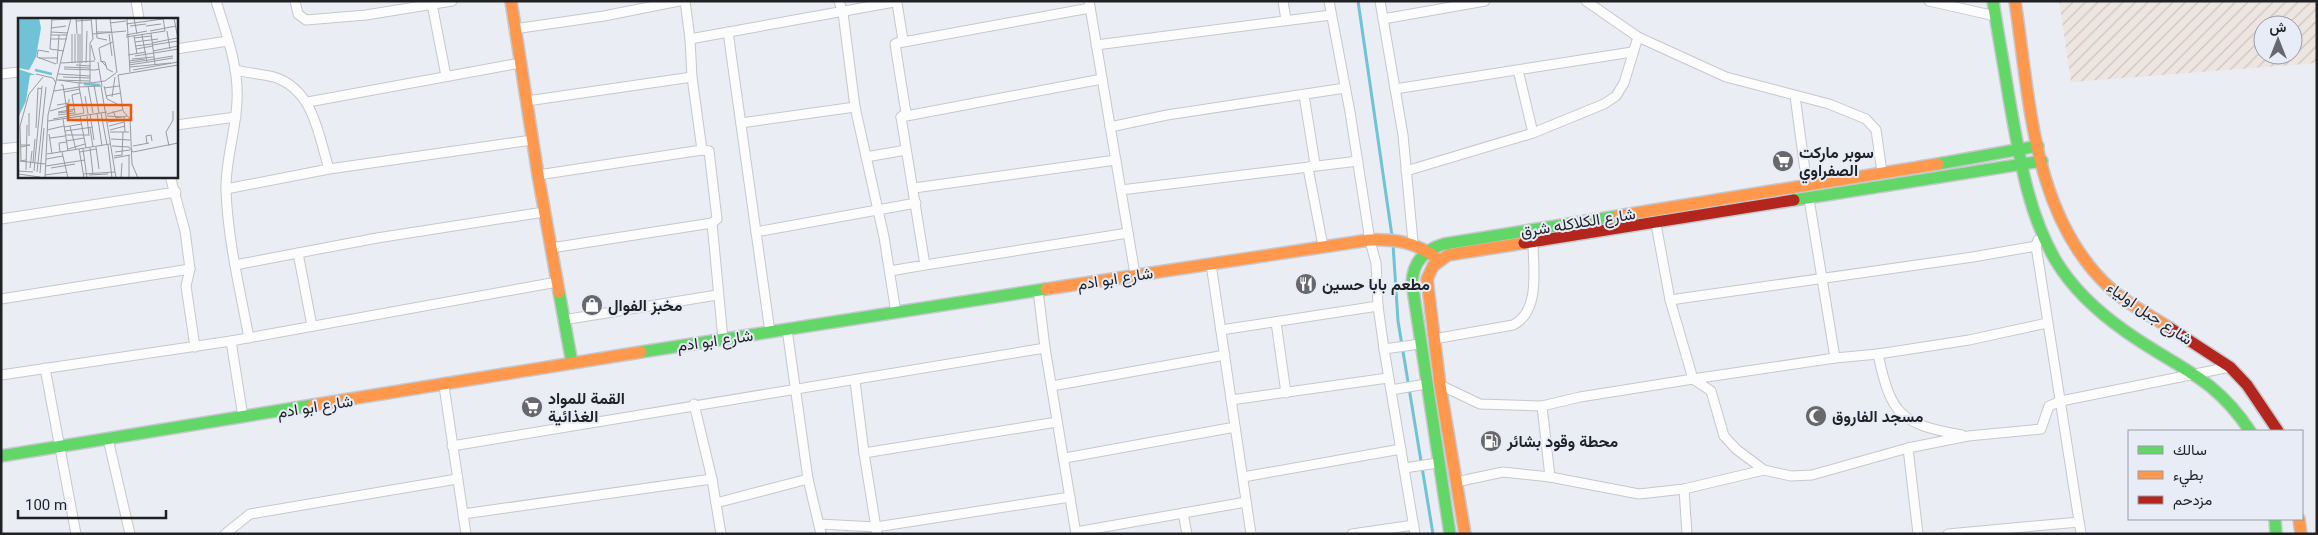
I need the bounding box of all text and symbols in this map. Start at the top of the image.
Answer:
north arrow [2253,15,2303,65]
inset map [18,18,178,178]
text: ش [2270,19,2287,36]
place label: سوبر ماركت الصفراوي [1799,143,1874,184]
supermarket icon: سوبر ماركت الصفراوي [1771,149,1795,173]
street label: شارع الكلاكله شرق [1519,204,1637,243]
street label: شارع ابو ادم [1076,263,1155,296]
restaurant icon: مطعم بابا حسين [1294,272,1318,296]
place label: مطعم بابا حسين [1322,275,1430,295]
street label: شارع جبل اولياء [2102,278,2196,351]
shop icon: مخبز الفوال [580,293,604,317]
place label: مخبز الفوال [608,296,683,316]
street label: شارع ابو ادم [676,326,755,357]
place label: القمة للمواد الغذائية [548,389,625,426]
street label: شارع ابو ادم [276,391,355,424]
supermarket icon: القمة للمواد الغذائية [520,395,544,419]
mosque icon: مسجد الفاروق [1804,404,1828,428]
place label: مسجد الفاروق [1832,407,1924,427]
fuel station icon: محطة وقود بشائر [1479,429,1503,453]
legend [2128,430,2303,520]
place label: محطة وقود بشائر [1506,432,1618,452]
text: سالك [2173,441,2207,459]
text: بطيء [2173,466,2203,488]
scale bar [18,488,165,520]
text: مزدحم [2173,491,2212,510]
text: 100 m [25,496,67,514]

